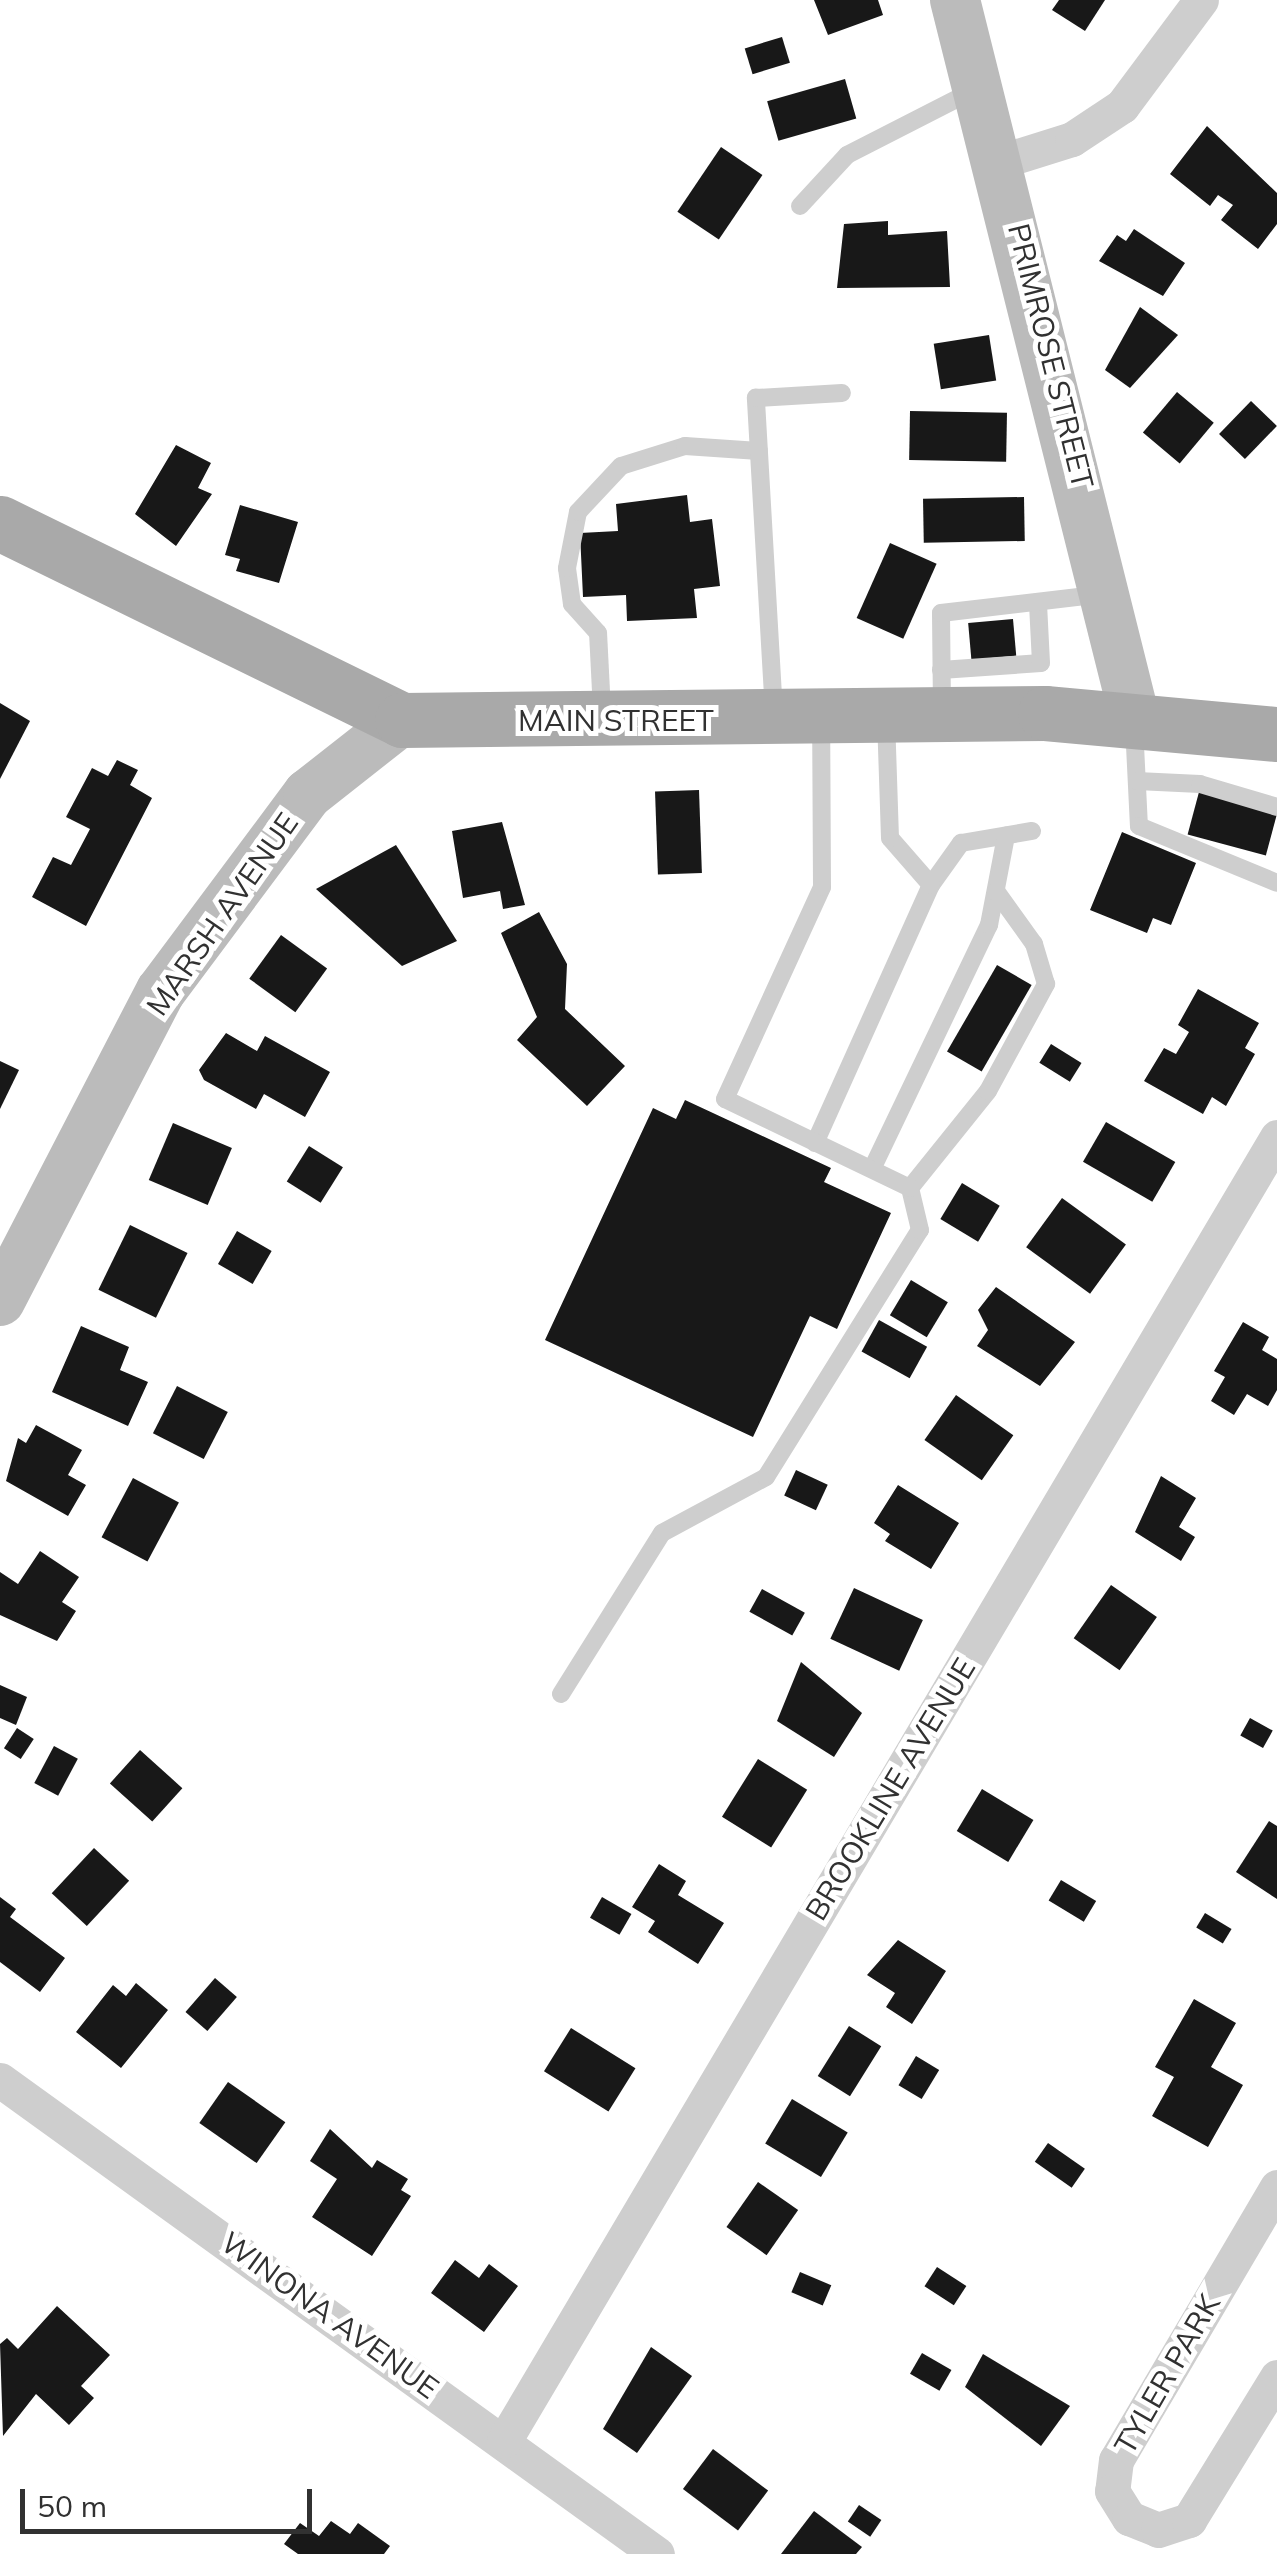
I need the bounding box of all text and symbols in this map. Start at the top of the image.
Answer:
street label: PRIMROSE STREET [1001,220,1101,492]
street label: MAIN STREET [518,702,714,738]
street label: MARSH AVENUE [139,806,305,1022]
street label: BROOKLINE AVENUE [797,1651,983,1927]
street label: WINONA AVENUE [214,2224,446,2406]
street label: TYLER PARK [1107,2288,1227,2460]
scale bar [25,2469,318,2531]
text: 50 m [37,2487,107,2525]

